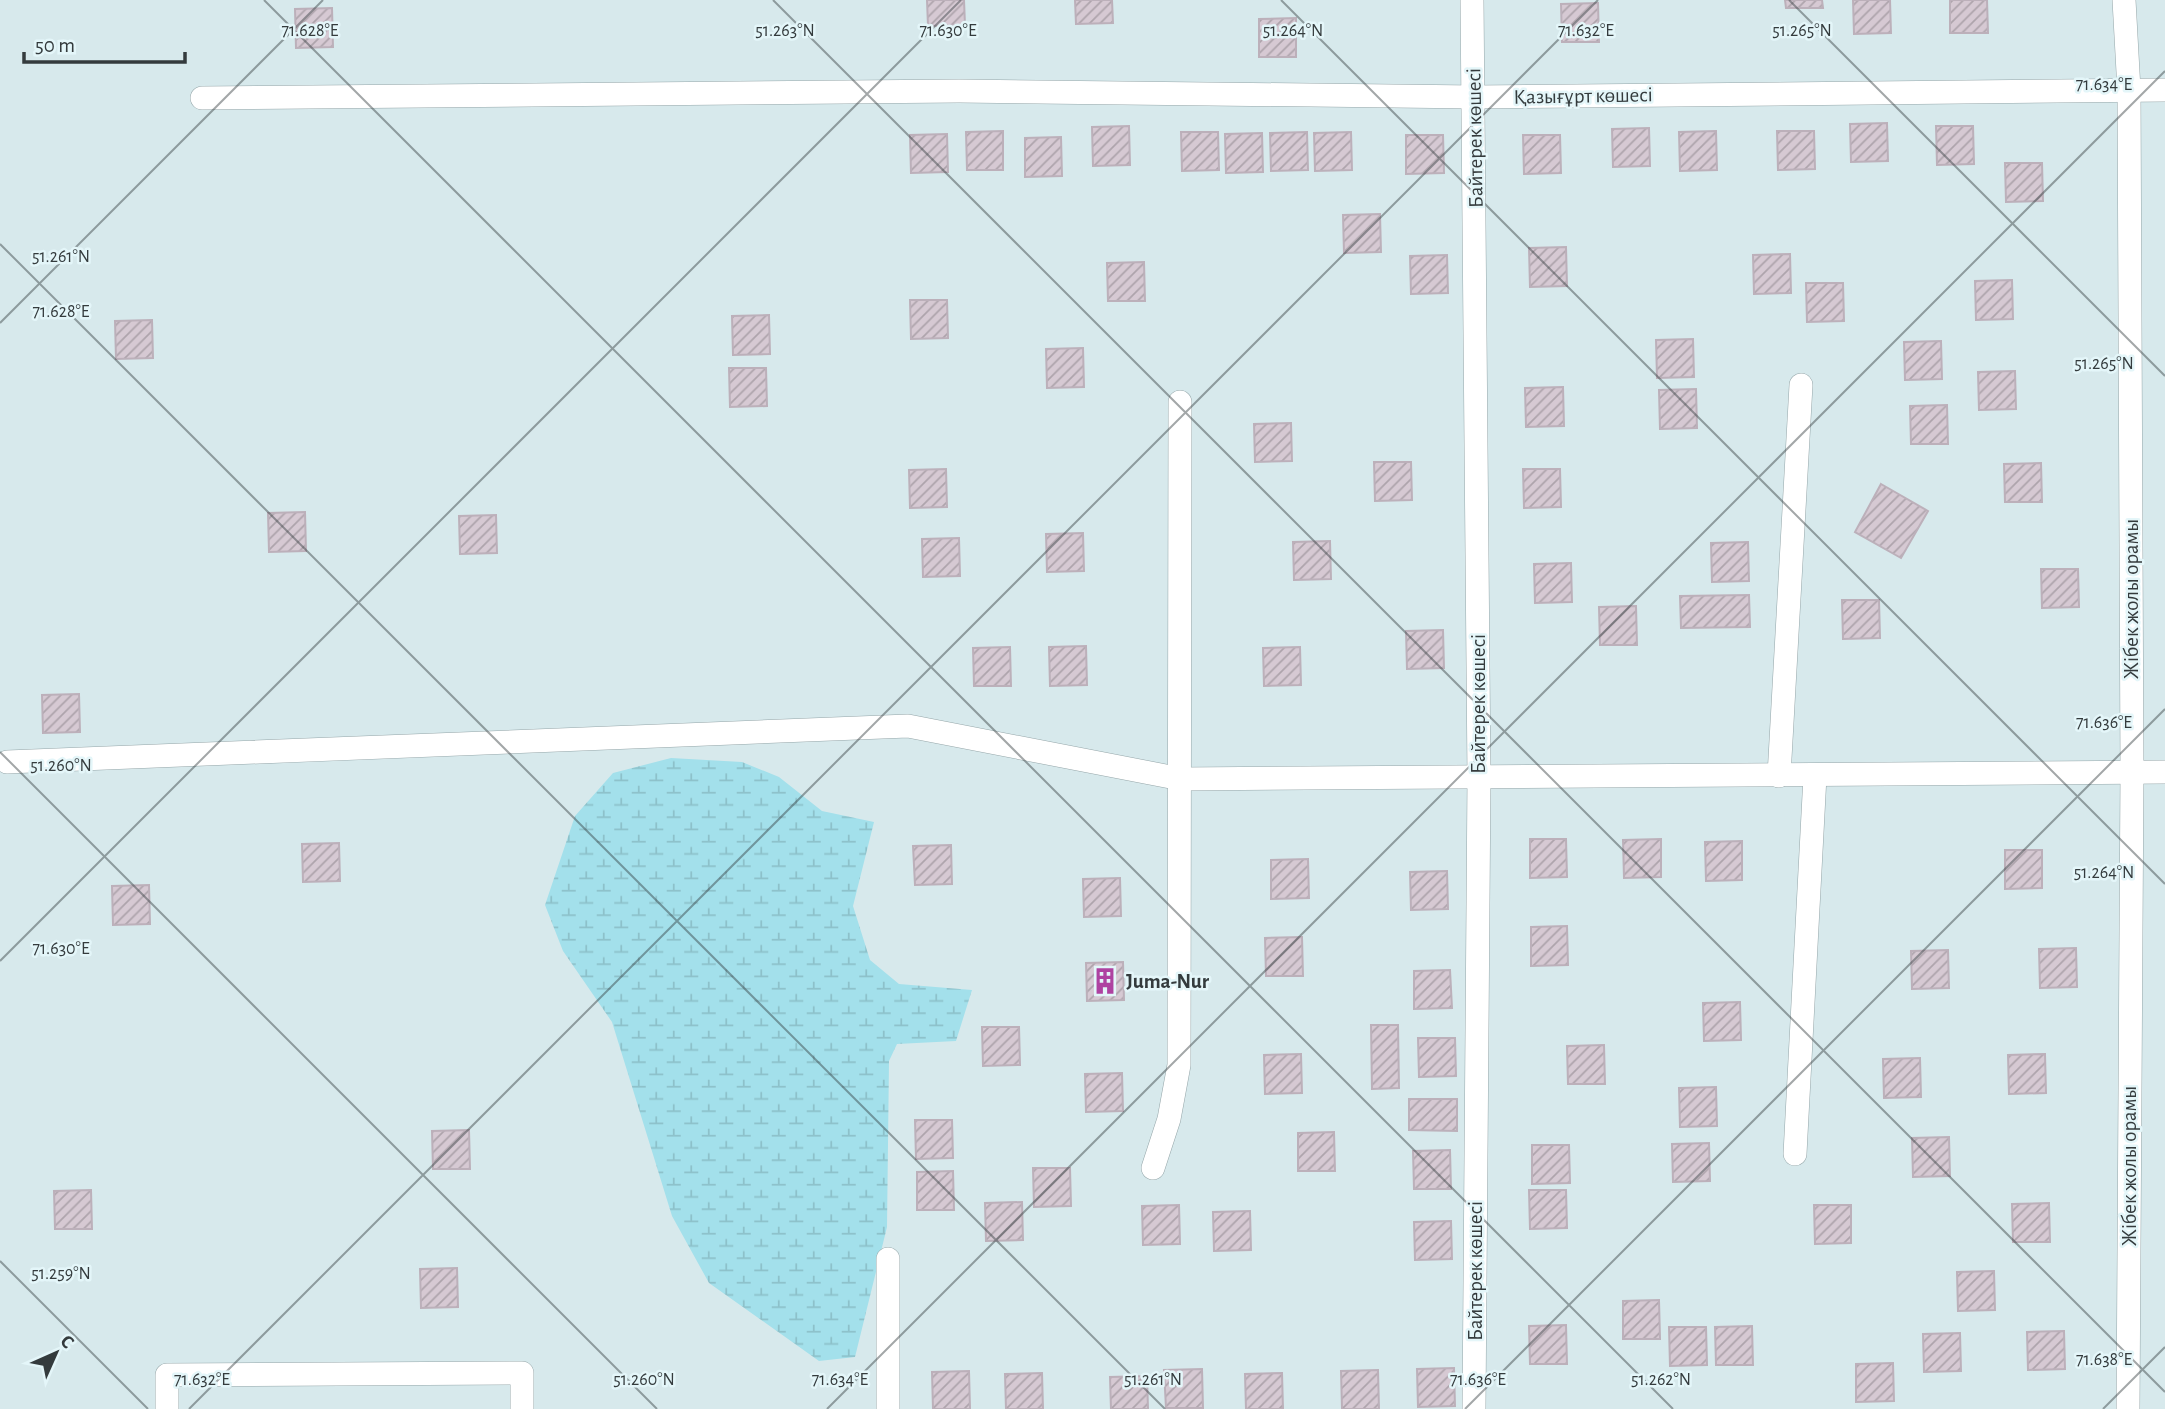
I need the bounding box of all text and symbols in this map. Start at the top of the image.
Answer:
scale bar [24,21,186,65]
text: 71.628°E [282,22,339,40]
text: 51.263°N [755,22,815,40]
text: 71.630°E [919,22,977,40]
text: 51.264°N [1263,22,1323,40]
text: 71.632°E [1558,22,1614,40]
text: 51.265°N [1772,22,1832,40]
text: 50 m [35,35,75,56]
street label: Байтерек көшесі [1463,68,1487,208]
text: 71.634°E [2076,76,2132,94]
street label: Қазығұрт көшесі [1513,84,1653,108]
text: 51.261°N [32,248,90,266]
text: 71.628°E [33,303,90,321]
text: 51.265°N [2074,355,2134,373]
street label: Жібек жолы орамы [2121,519,2142,679]
street label: Байтерек көшесі [1468,634,1489,774]
text: 71.636°E [2076,714,2132,732]
text: 51.260°N [30,757,92,775]
text: 51.264°N [2074,864,2134,882]
text: 71.630°E [32,940,90,958]
building icon: Juma-Nur [1090,966,1120,996]
place label: Juma-Nur [1126,971,1210,992]
street label: Жібек жолы орамы [2119,1086,2140,1246]
street label: Байтерек көшесі [1465,1201,1486,1341]
text: 51.259°N [31,1265,91,1283]
north arrow [21,1318,91,1388]
text: С [57,1332,77,1352]
text: 71.638°E [2076,1351,2132,1369]
text: 71.632°E [174,1371,230,1389]
text: 51.260°N [613,1371,675,1389]
text: 71.634°E [812,1371,868,1389]
text: 51.261°N [1124,1371,1182,1389]
text: 71.636°E [1450,1371,1506,1389]
text: 51.262°N [1631,1371,1691,1389]

